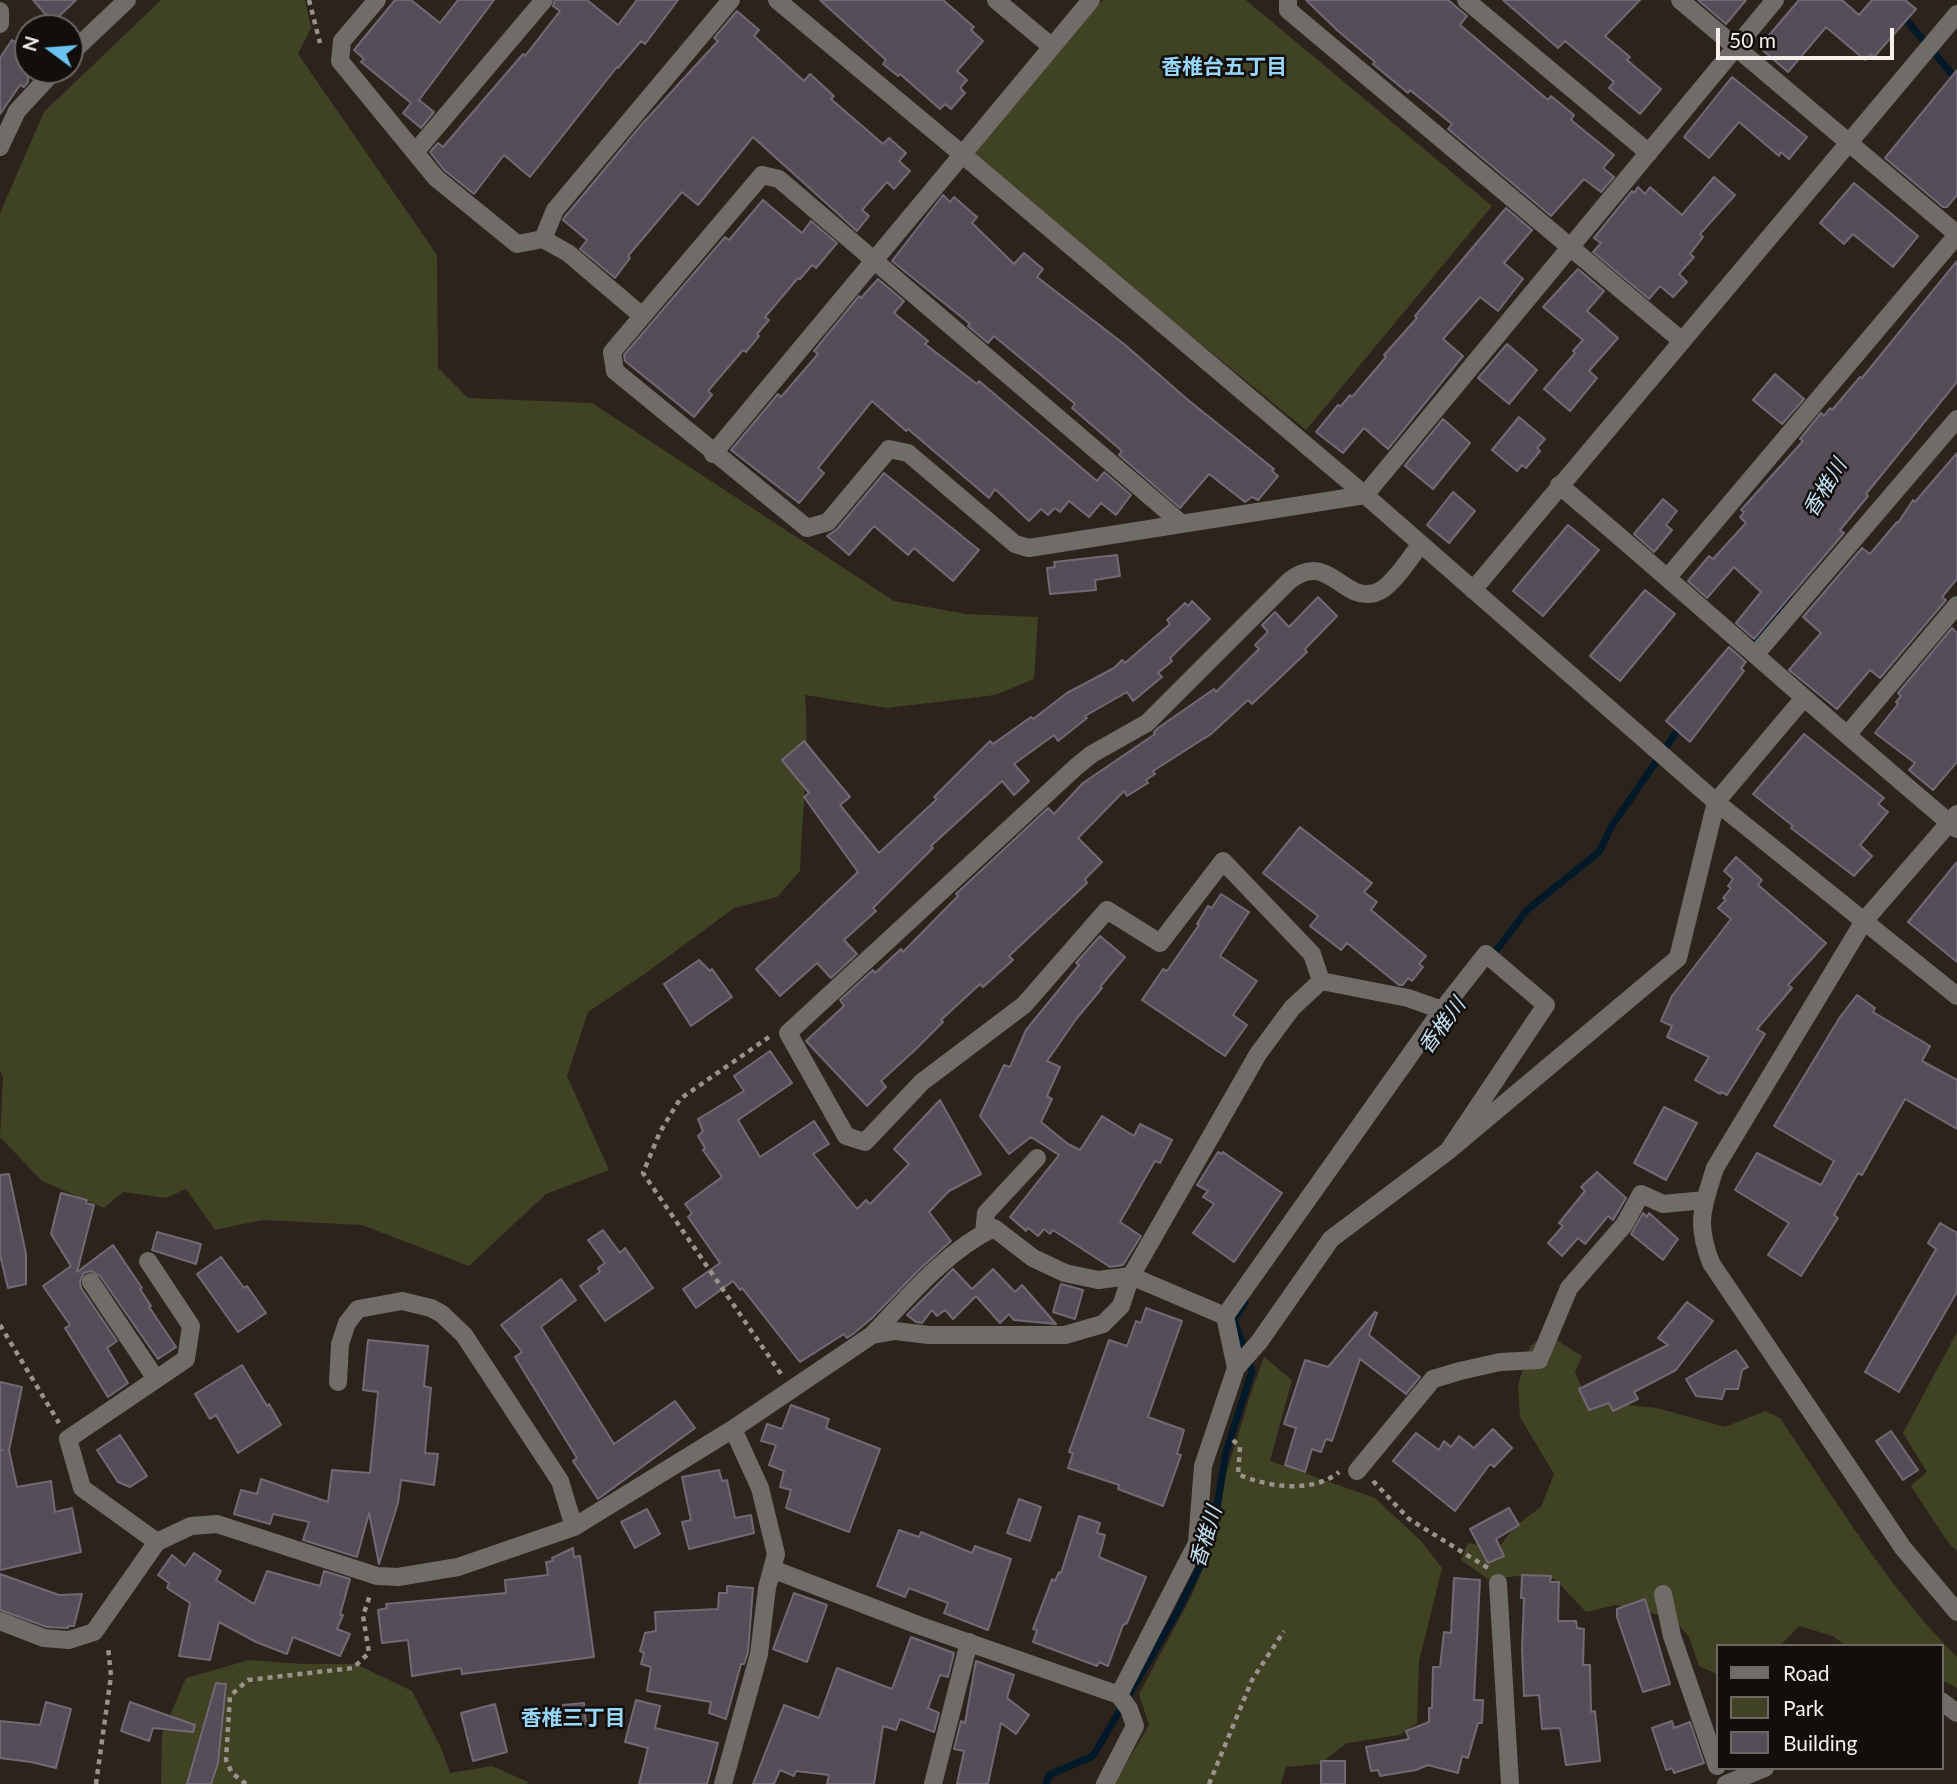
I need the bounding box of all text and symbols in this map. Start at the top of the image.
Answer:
north arrow [14,14,84,84]
scale bar [1719,14,1898,58]
text: 50 m [1729,27,1776,52]
text: N [17,33,43,54]
district label: 香椎台五丁目 [1161,54,1287,80]
water label: 香椎川 [1798,455,1852,521]
water label: 香椎川 [1413,993,1471,1059]
water label: 香椎川 [1185,1503,1227,1571]
legend [1716,1644,1943,1770]
text: Road [1783,1660,1830,1685]
text: Park [1783,1695,1824,1720]
district label: 香椎三丁目 [521,1705,625,1731]
text: Building [1783,1730,1858,1755]

